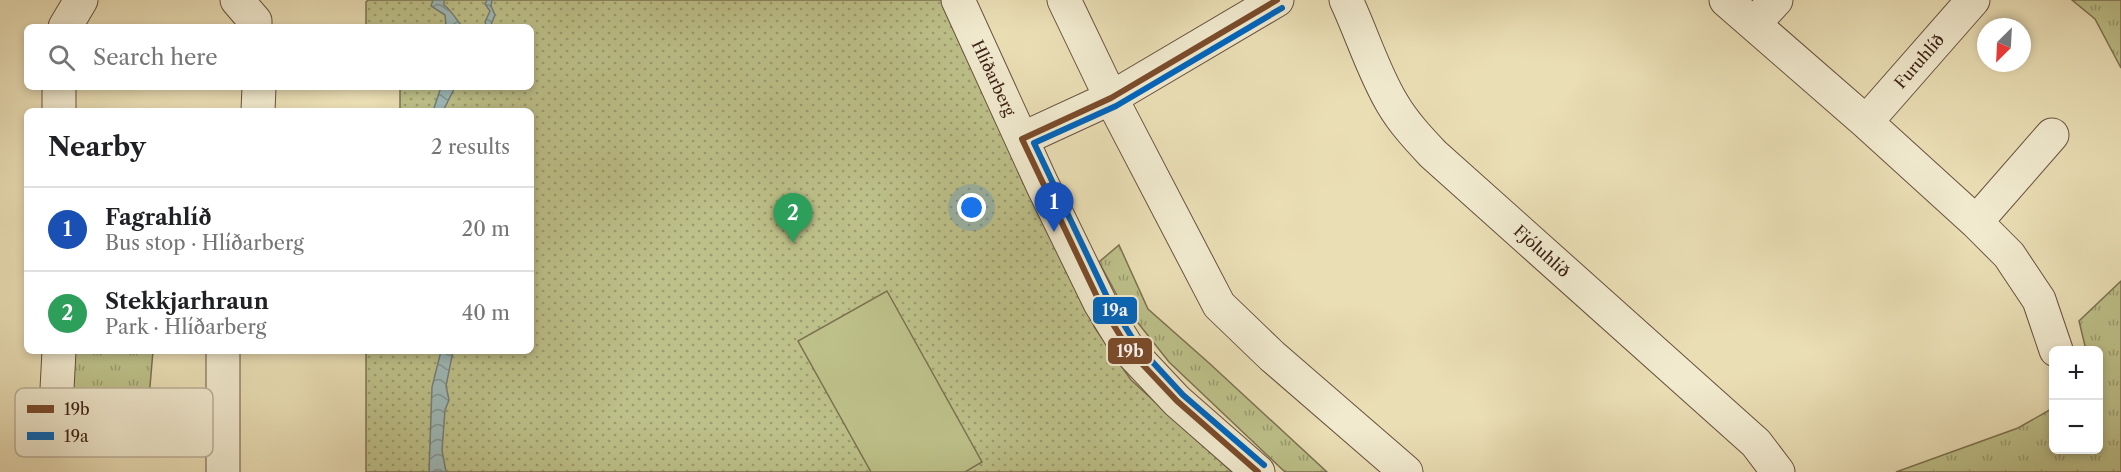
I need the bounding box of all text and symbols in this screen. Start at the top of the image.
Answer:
north arrow [1977,18,2031,72]
search box [24,24,534,90]
street label: Furuhlíð [1890,30,1948,92]
street label: Hlíðarberg [968,37,1021,120]
icon: search [45,41,78,74]
text: Search here [93,44,218,71]
text: Nearby [48,131,146,163]
text: 2 results [431,135,510,159]
pin: 1 [1034,182,1074,232]
your location [957,193,986,222]
pin: 2 [774,194,812,243]
text: Fagrahlíð [105,204,212,231]
text: 1 [63,217,72,241]
text: 20 m [462,217,510,241]
street label: Fjóluhlíð [1510,221,1574,281]
text: Bus stop · Hlíðarberg [105,231,304,255]
text: Stekkjarhraun [105,288,269,315]
line badge: 19a [1092,296,1138,325]
text: 19a [1102,300,1129,320]
text: 2 [62,301,73,325]
text: 40 m [462,301,510,325]
text: Park · Hlíðarberg [105,315,266,339]
line badge: 19b [1107,337,1153,365]
text: 19b [1116,341,1144,361]
map controls [2049,346,2103,454]
button: + [2049,346,2103,400]
legend [15,388,213,457]
text: 19b [64,399,90,419]
button: − [2049,400,2103,454]
text: 19a [64,426,89,446]

